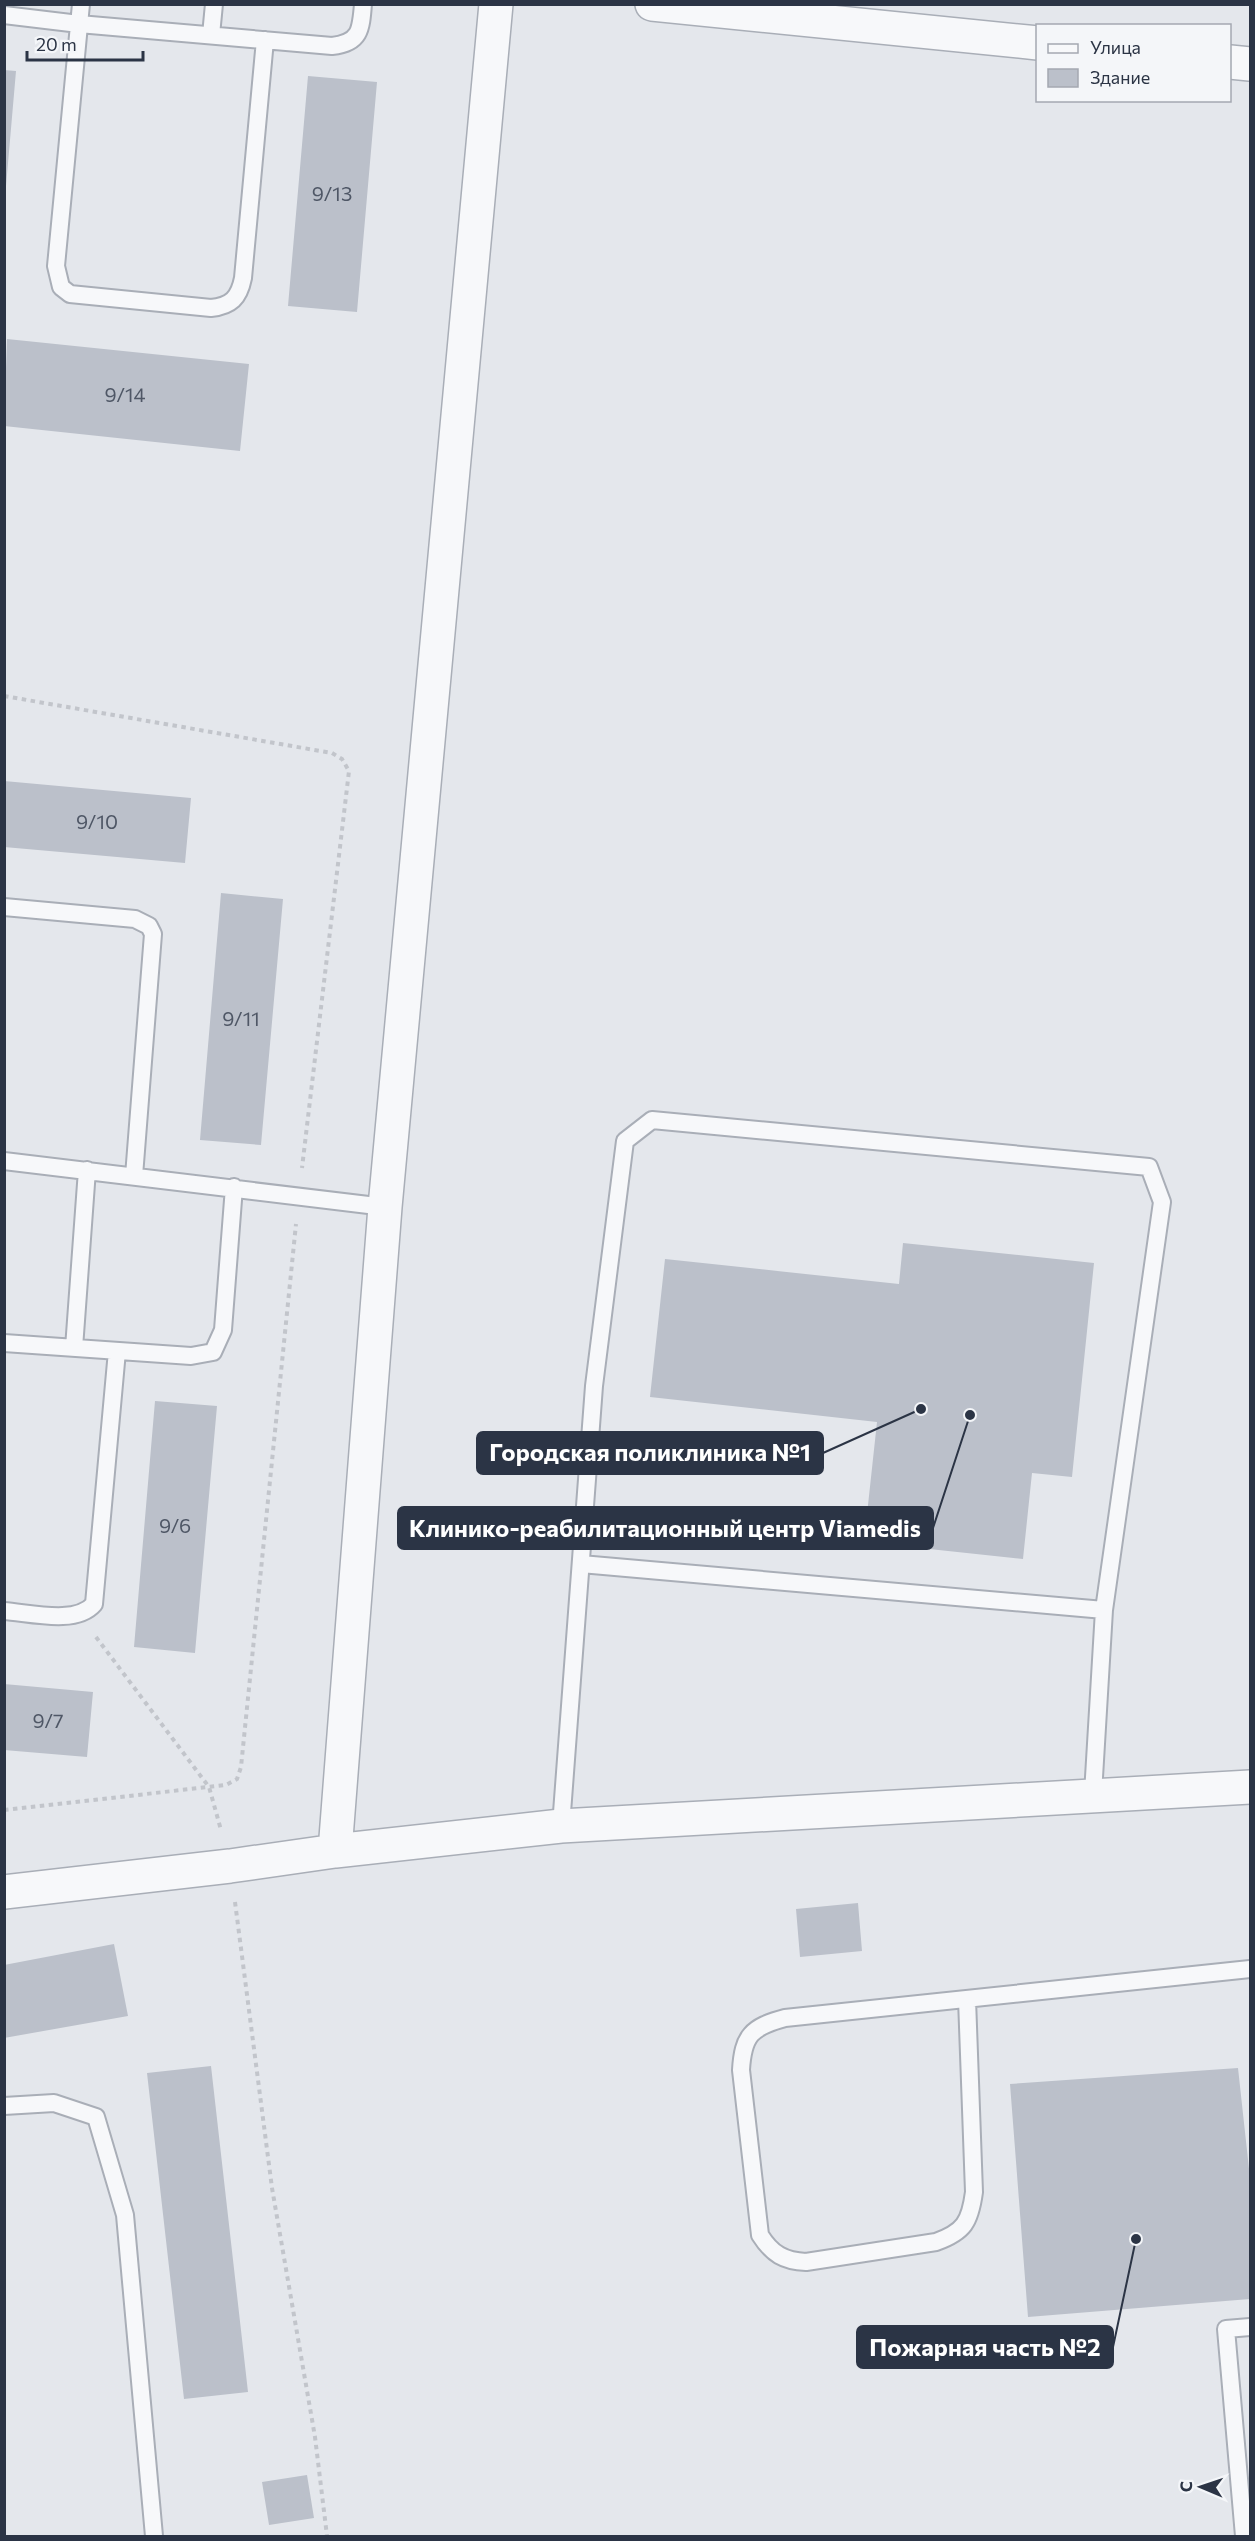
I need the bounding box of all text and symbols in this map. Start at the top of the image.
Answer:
scale bar [27,24,142,62]
legend [1036,24,1231,102]
text: 20 m [36,33,77,55]
text: Улица [1090,36,1141,58]
text: Здание [1090,66,1150,88]
house number: 9/13 [312,181,352,205]
house number: 9/14 [104,382,146,406]
house number: 9/10 [76,809,118,833]
house number: 9/11 [222,1006,260,1030]
callout: Городская поликлиника №1 [477,1432,823,1474]
text: Городская поликлиника №1 [489,1437,811,1466]
callout: Клинико-реабилитационный центр Viamedis [398,1507,933,1549]
house number: 9/6 [159,1513,191,1537]
text: Клинико-реабилитационный центр Viamedis [409,1513,921,1542]
house number: 9/7 [32,1708,64,1732]
callout: Пожарная часть №2 [857,2326,1113,2368]
text: Пожарная часть №2 [869,2332,1101,2361]
north arrow [1171,2457,1231,2517]
text: С [1176,2481,1195,2492]

